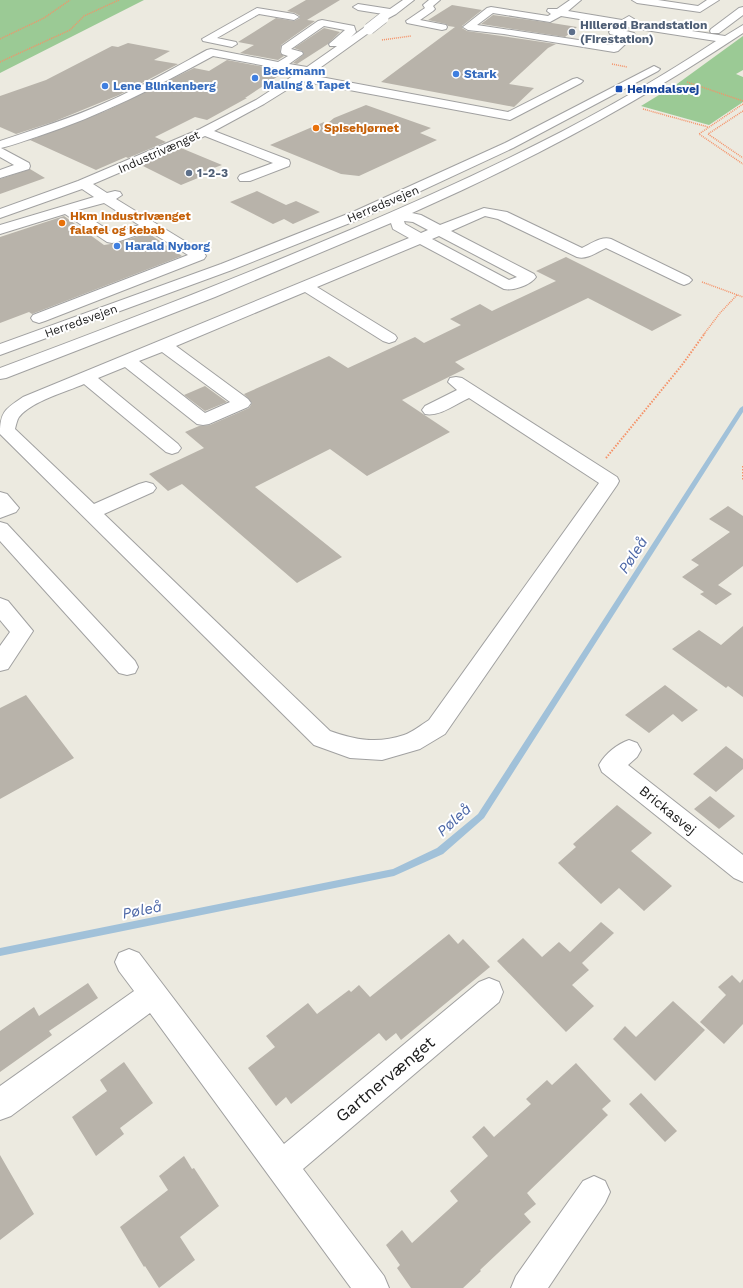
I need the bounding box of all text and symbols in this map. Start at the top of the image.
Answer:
place label: Hillerød Brandstation (Firestation) [580,18,707,46]
marker: Hillerød Brandstation (Firestation) [567,27,577,37]
place label: Beckmann Maling & Tapet [263,64,351,92]
place label: Stark [464,67,497,81]
marker: Stark [451,69,461,79]
marker: Beckmann Maling & Tapet [250,73,260,83]
place label: Lene Blinkenberg [113,79,216,93]
marker: Lene Blinkenberg [100,81,110,91]
place label: Heimdalsvej [627,82,699,96]
marker: Heimdalsvej [614,84,624,94]
place label: Spisehjørnet [324,121,400,135]
marker: Spisehjørnet [311,123,321,133]
street label: Industrivænget [116,128,202,176]
place label: 1-2-3 [197,166,228,180]
marker: 1-2-3 [184,168,194,178]
street label: Herredsvejen [345,183,421,225]
place label: Hkm industrivænget falafel og kebab [70,209,191,237]
marker: Hkm industrivænget falafel og kebab [57,218,67,228]
place label: Harald Nyborg [125,239,210,253]
marker: Harald Nyborg [112,241,122,251]
street label: Herredsvejen [43,301,119,341]
water label: Pøleå [615,533,651,577]
street label: Brickasvej [636,782,700,838]
water label: Pøleå [433,800,475,840]
water label: Pøleå [121,897,163,923]
street label: Gartnervænget [332,1032,438,1126]

